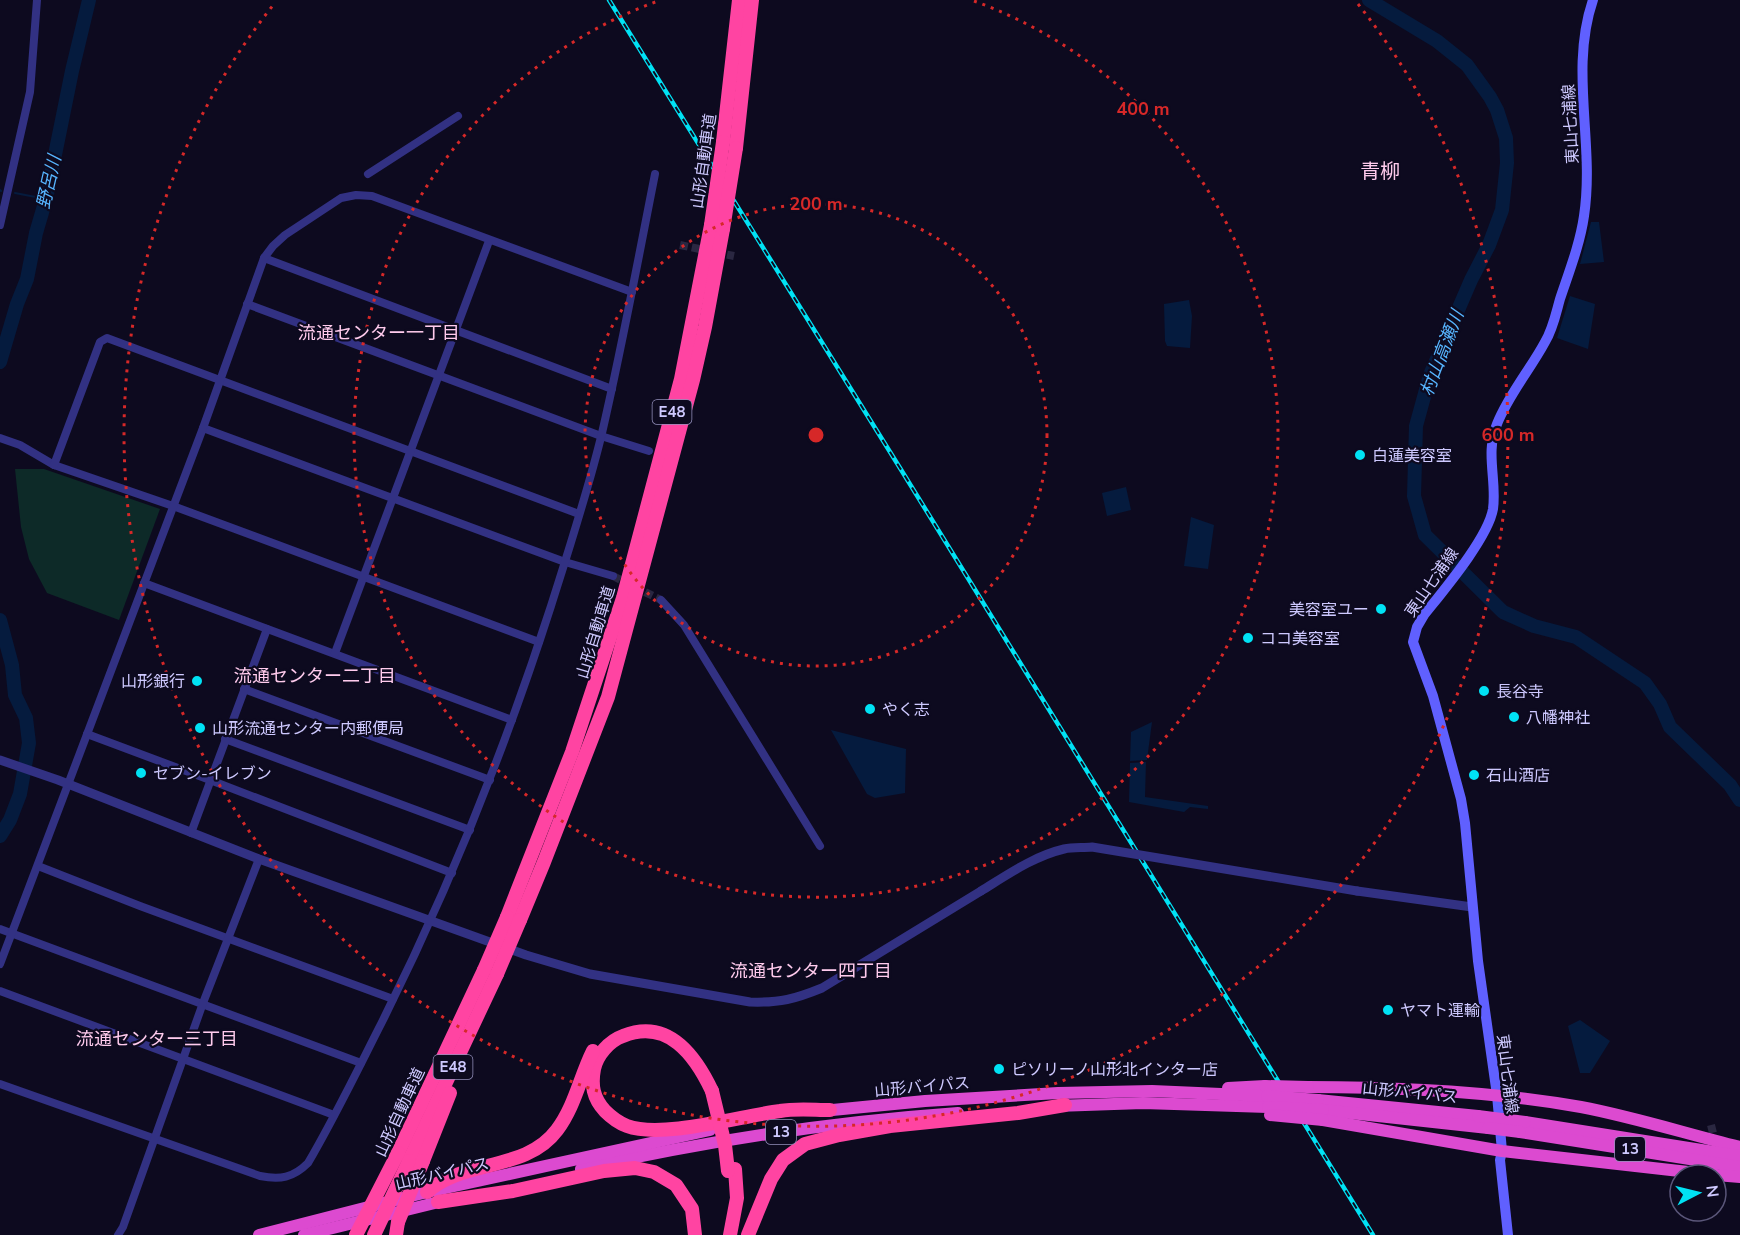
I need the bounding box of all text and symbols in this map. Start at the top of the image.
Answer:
street label: 東山七浦線 [1558,83,1584,164]
text: 400 m [1116,97,1170,121]
street label: 山形自動車道 [686,112,722,210]
water label: 野呂川 [31,151,67,211]
district label: 青柳 [1360,158,1400,185]
text: 200 m [789,192,843,216]
water label: 村山高瀬川 [1415,305,1470,399]
district label: 流通センター一丁目 [298,321,460,345]
road number: E48 [652,400,692,424]
text: 600 m [1481,423,1535,447]
centre of rings [806,425,826,445]
place label: 白蓮美容室 [1372,445,1452,467]
marker: 白蓮美容室 [1353,448,1367,462]
street label: 東山七浦線 [1400,543,1464,622]
street label: 山形自動車道 [571,583,621,681]
place label: 美容室ユー [1289,599,1369,621]
marker: 美容室ユー [1374,602,1388,616]
place label: ココ美容室 [1260,628,1340,650]
marker: ココ美容室 [1241,631,1255,645]
district label: 流通センター二丁目 [234,664,396,688]
place label: 山形銀行 [121,671,185,693]
marker: 山形銀行 [190,674,204,688]
place label: 長谷寺 [1496,681,1544,703]
marker: 長谷寺 [1477,684,1491,698]
place label: やく志 [882,699,930,721]
marker: やく志 [863,702,877,716]
place label: 八幡神社 [1526,707,1590,729]
marker: 八幡神社 [1507,710,1521,724]
place label: 山形流通センター内郵便局 [212,718,404,740]
marker: 山形流通センター内郵便局 [193,721,207,735]
place label: セブン-イレブン [153,763,272,785]
place label: 石山酒店 [1486,765,1550,787]
marker: セブン-イレブン [134,766,148,780]
marker: 石山酒店 [1467,768,1481,782]
district label: 流通センター四丁目 [730,959,892,983]
place label: ヤマト運輸 [1400,1000,1480,1022]
marker: ヤマト運輸 [1381,1003,1395,1017]
district label: 流通センター三丁目 [76,1027,238,1051]
street label: 東山七浦線 [1491,1033,1523,1115]
road number: E48 [434,1055,472,1079]
place label: ピソリーノ山形北インター店 [1011,1059,1218,1081]
marker: ピソリーノ山形北インター店 [992,1062,1006,1076]
street label: 山形自動車道 [370,1064,430,1161]
street label: 山形バイパス [873,1072,971,1102]
street label: 山形バイパス [1361,1077,1459,1109]
road number: 13 [766,1120,796,1144]
road number: 13 [1615,1137,1645,1161]
street label: 山形バイパス [393,1152,491,1195]
north arrow [1668,1163,1728,1223]
text: N [1700,1184,1724,1199]

